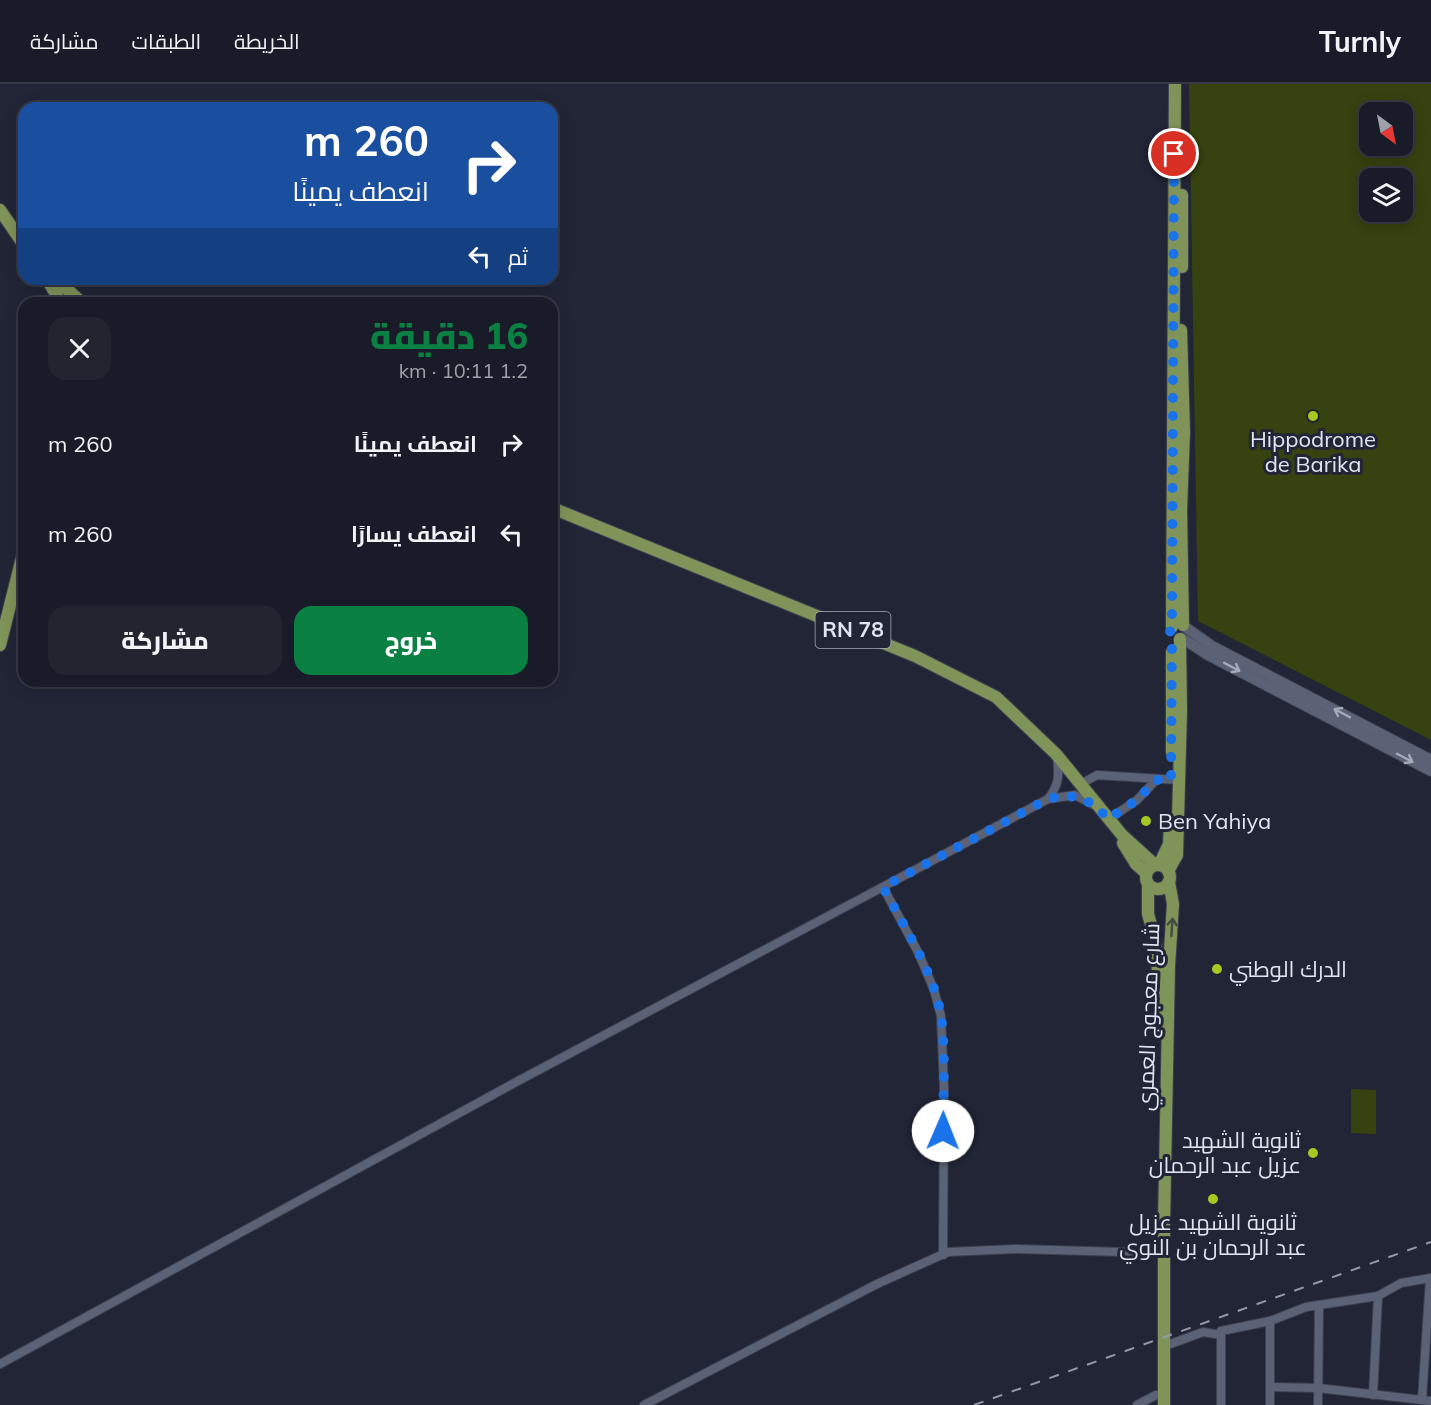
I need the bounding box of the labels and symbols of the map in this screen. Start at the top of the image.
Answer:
north arrow [1359,102,1413,156]
pin [1148,128,1199,179]
marker: Hippodrome de Barika [1306,409,1320,423]
place label: Hippodrome de Barika [1250,425,1376,478]
road number: RN 78 [816,612,890,648]
one-way arrow [1223,662,1241,674]
one-way arrow [1334,707,1351,719]
one-way arrow [1396,752,1414,764]
place label: Ben Yahiya [1158,807,1271,835]
marker: Ben Yahiya [1139,814,1153,828]
one-way arrow [1166,917,1177,937]
street label: شارع معجوج العمري [1131,923,1168,1112]
place label: الدرك الوطني [1229,955,1347,986]
marker: الدرك الوطني [1210,962,1224,976]
position arrow [911,1099,975,1163]
place label: ثانوية الشهيد عزيل عبد الرحمان [1149,1126,1301,1179]
marker: ثانوية الشهيد عزيل عبد الرحمان [1306,1146,1320,1160]
marker: ثانوية الشهيد عزيل عبد الرحمان بن النوي [1206,1192,1220,1206]
place label: ثانوية الشهيد عزيل عبد الرحمان بن النوي [1119,1208,1307,1264]

